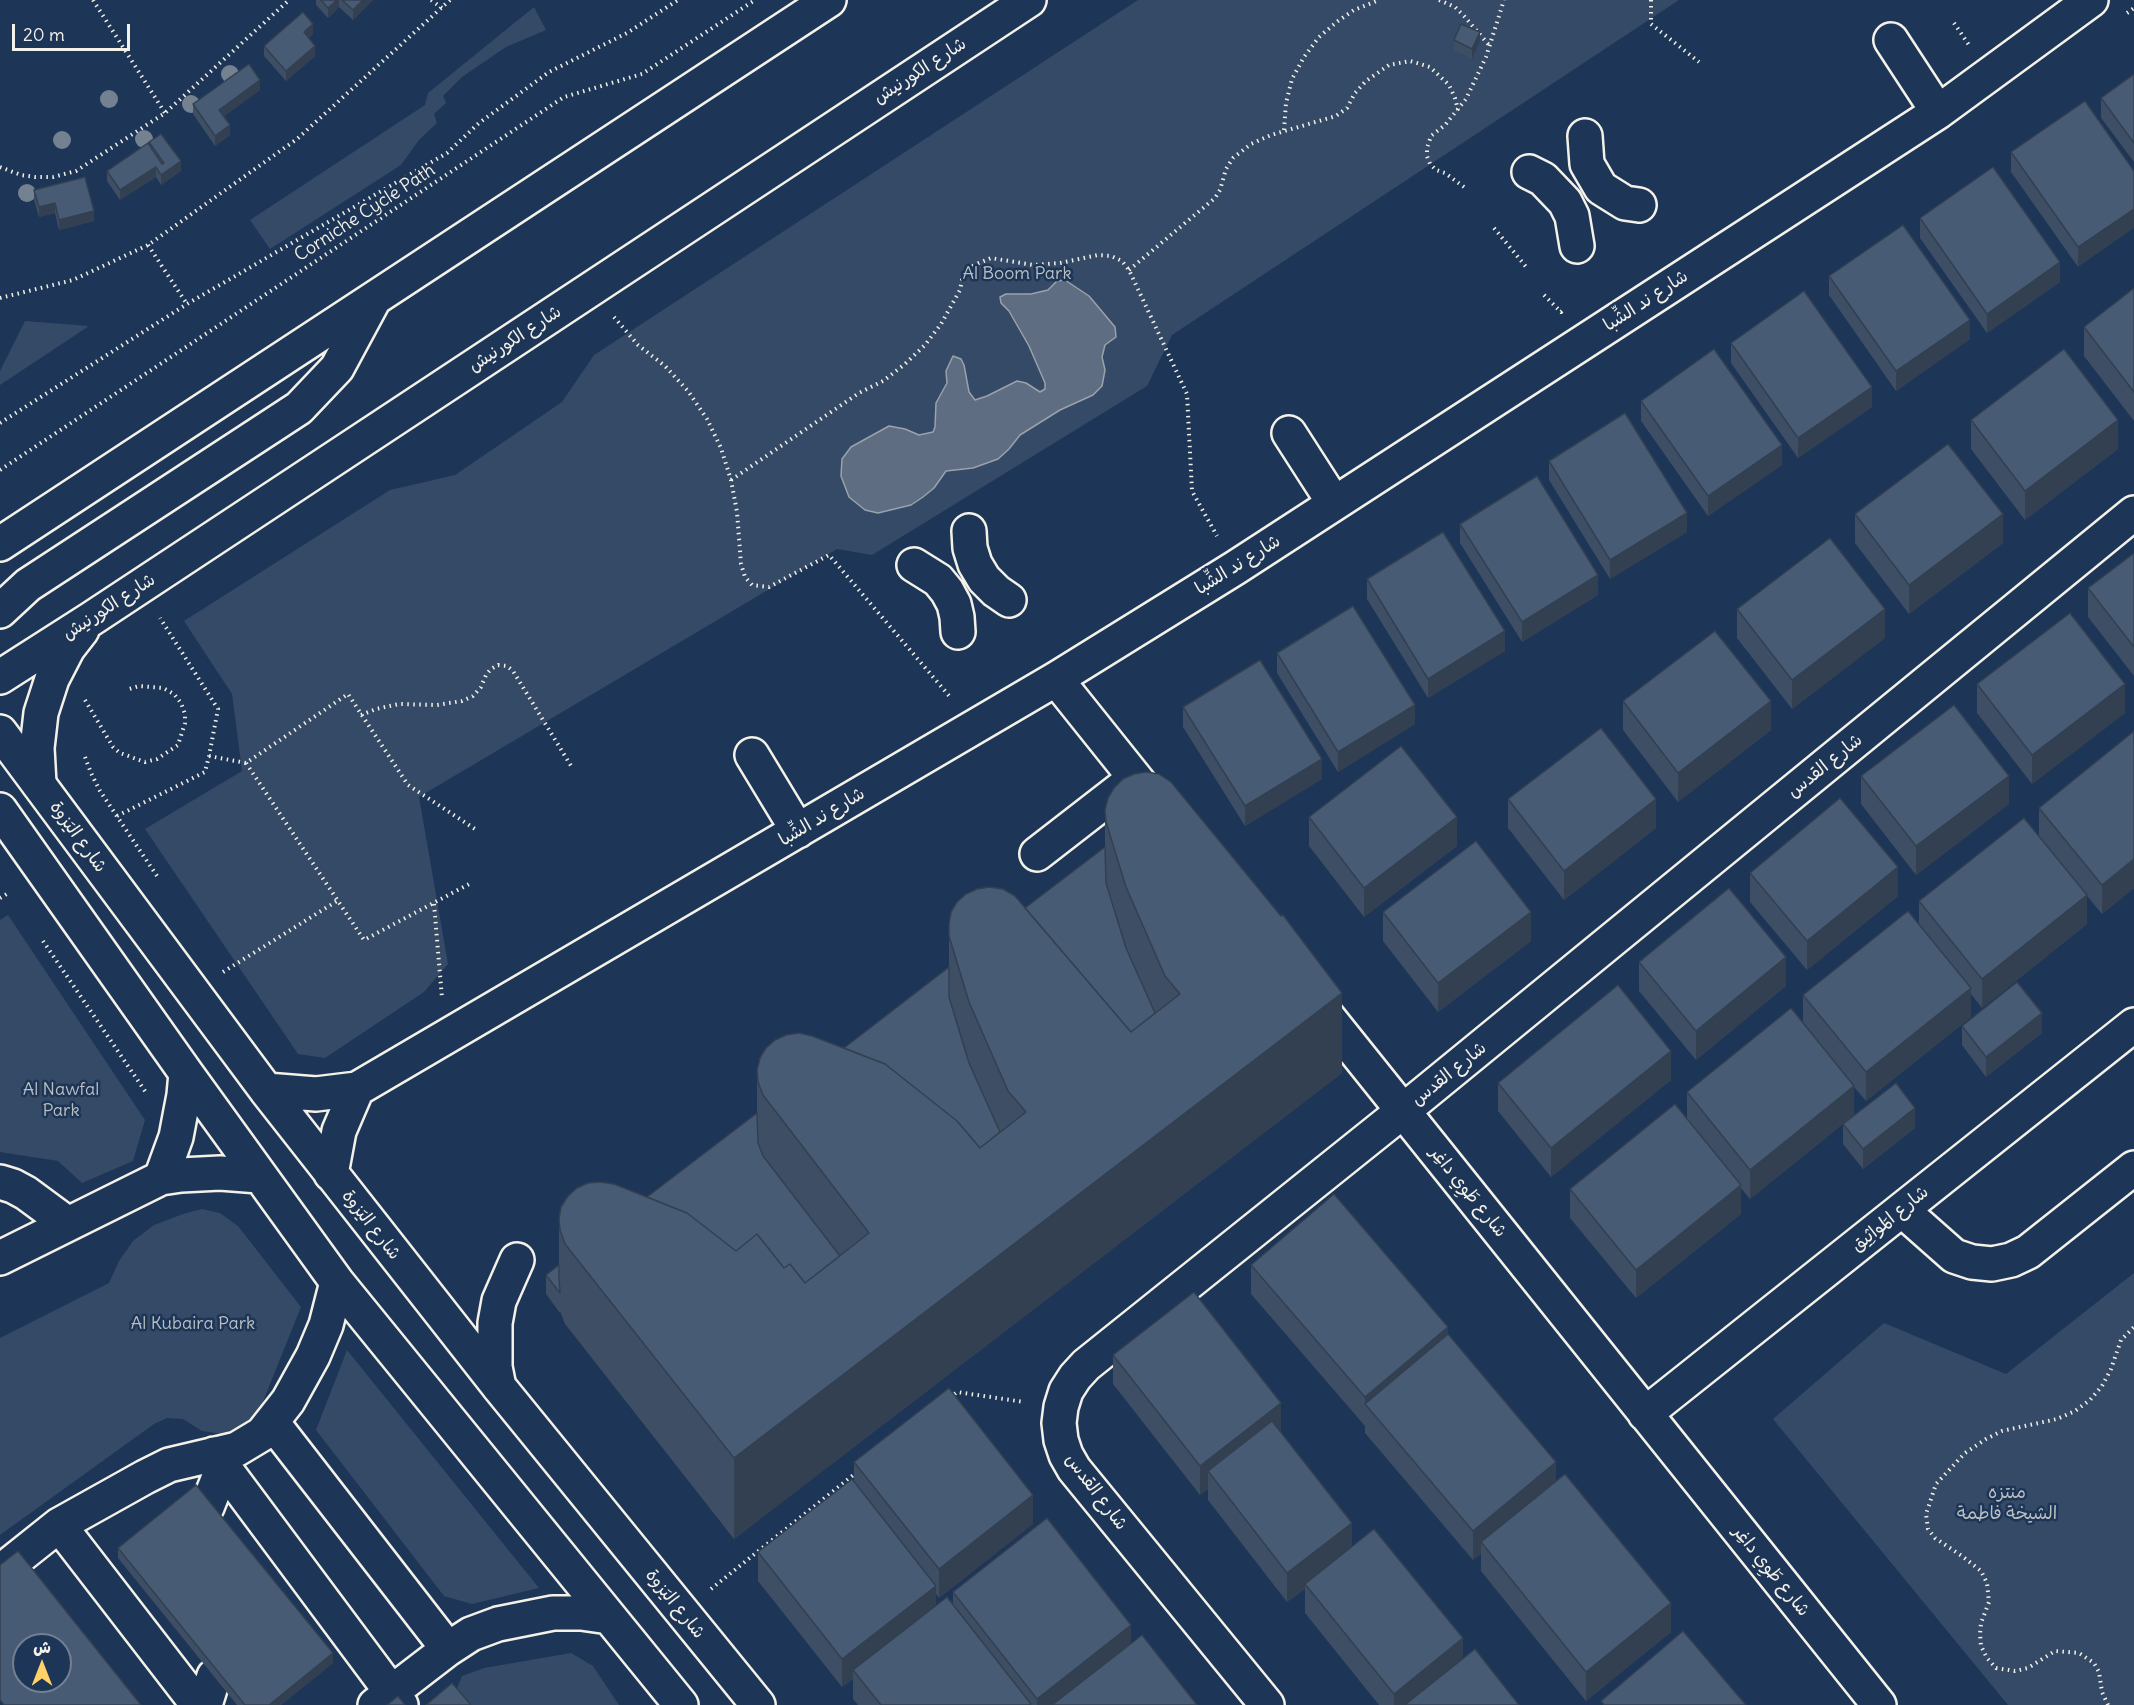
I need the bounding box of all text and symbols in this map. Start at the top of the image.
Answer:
scale bar [15,12,134,50]
text: 20 m [23,23,65,46]
street label: شارع الكورنيش [869,33,971,109]
street label: Corniche Cycle Path [291,159,439,267]
park label: Al Boom Park [962,263,1072,285]
street label: شارع ند الشِّبا [1600,266,1692,336]
street label: شارع الكورنيش [464,301,566,377]
street label: شارع ند الشِّبا [1191,530,1285,600]
street label: شارع الكورنيش [58,569,160,645]
street label: شارع القدس [1783,729,1867,803]
street label: شارع ند الشِّبا [775,783,869,851]
street label: شارع اليَزوة [45,797,111,877]
street label: شارع القدس [1407,1037,1491,1111]
park label: Al Nawfal Park [23,1079,99,1122]
street label: شارع طَوِي داغِر [1425,1142,1511,1242]
street label: شارع المَواثِيق [1847,1181,1933,1257]
street label: شارع اليَزوة [337,1186,405,1264]
park label: Al Kubaira Park [131,1313,255,1335]
street label: شارع القدس [1060,1450,1132,1534]
park label: منتزه الشيخة فاطمة [1957,1482,2057,1524]
street label: شارع طَوِي داغِر [1728,1521,1814,1621]
street label: شارع اليَزوة [641,1565,709,1643]
north arrow [12,1633,72,1693]
text: ش [33,1637,51,1657]

